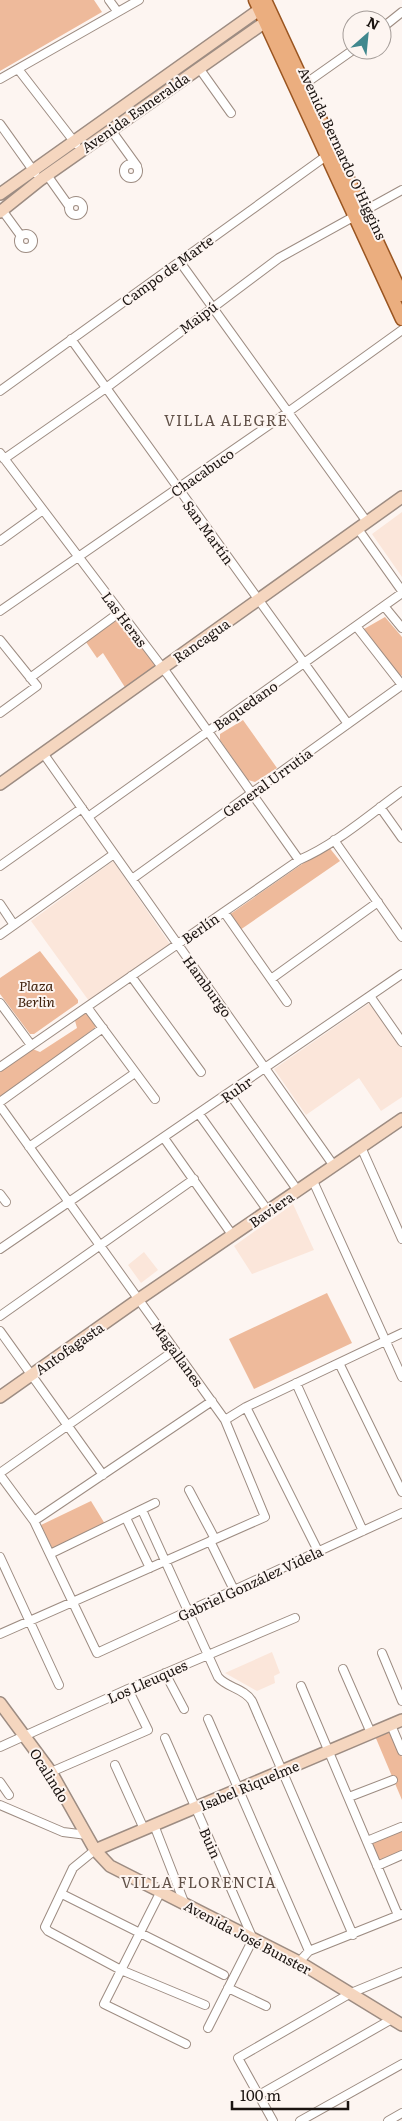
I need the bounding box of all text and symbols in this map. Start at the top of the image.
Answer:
north arrow [342,10,392,60]
text: N [364,11,383,34]
street label: Avenida Bernardo O'Higgins [294,63,392,243]
street label: Avenida Esmeralda [77,67,193,157]
street label: Campo de Marte [117,230,217,310]
street label: Maipú [175,296,221,338]
district label: VILLA ALEGRE [164,408,288,431]
street label: Chacabuco [166,443,238,501]
street label: San Martín [179,496,239,568]
street label: Las Heras [98,587,152,651]
street label: Rancagua [169,613,234,667]
street label: Baquedano [209,675,281,735]
street label: General Urrutia [218,742,316,821]
street label: Berlín [177,908,223,948]
street label: Hamburgo [179,951,237,1021]
park label: Plaza Berlin [17,975,56,1011]
street label: Ruhr [216,1071,256,1107]
street label: Baviera [245,1186,298,1232]
street label: Antofagasta [31,1317,108,1379]
street label: Magallanes [148,1317,208,1391]
street label: Gabriel González Videla [174,1540,326,1625]
street label: Los Lleuques [104,1654,190,1708]
street label: Ocalindo [26,1744,74,1806]
street label: Isabel Riquelme [196,1755,302,1815]
street label: Buin [195,1824,227,1862]
district label: VILLA FLORENCIA [121,1870,277,1893]
street label: Avenida José Bunster [181,1895,315,1979]
scale bar [232,2078,348,2110]
text: 100 m [240,2083,281,2106]

